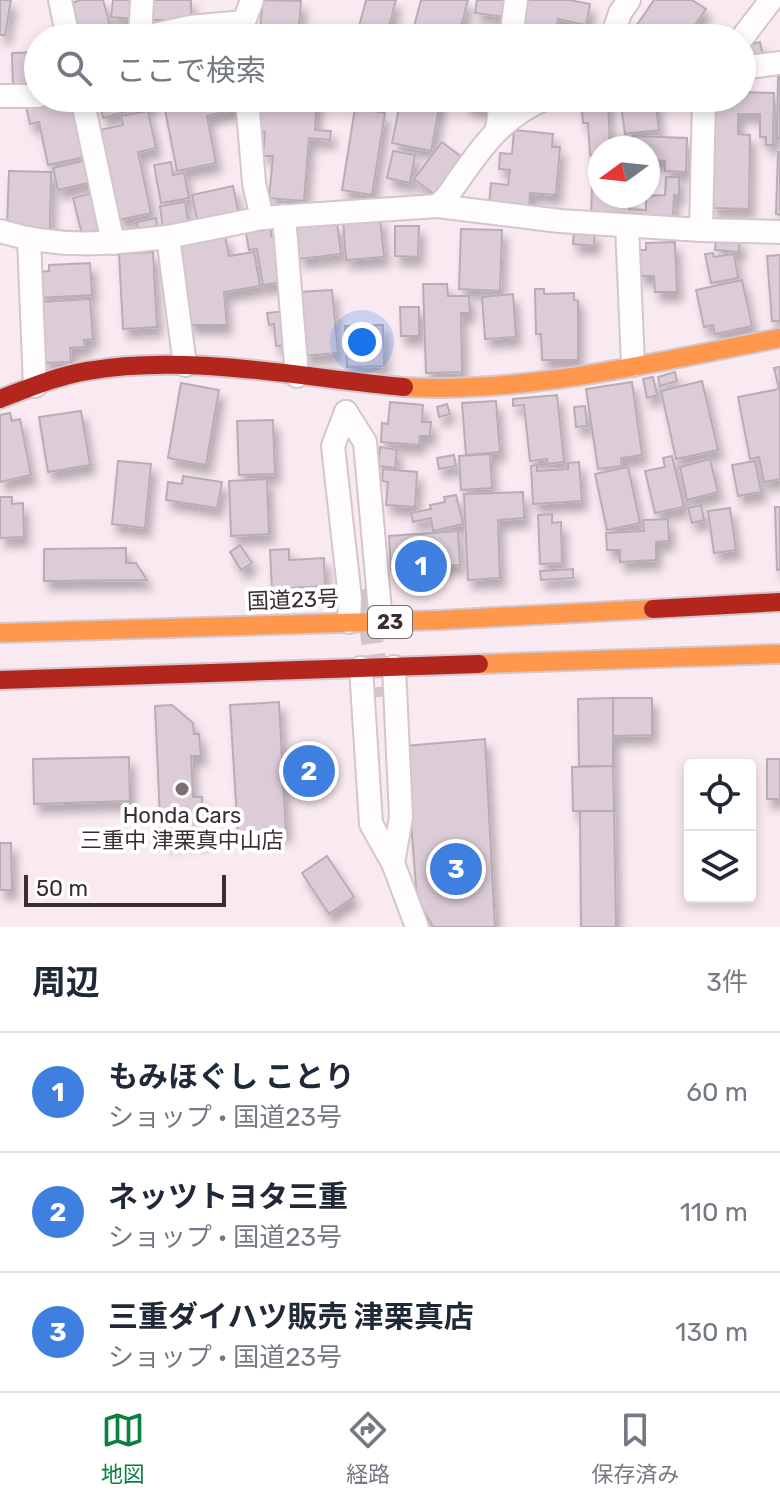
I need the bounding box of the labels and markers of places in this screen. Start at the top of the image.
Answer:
pin: 1 [395,536,447,596]
pin: 2 [283,741,335,801]
marker: Honda Cars 三重中 津栗真中山店 [173,780,191,798]
place label: Honda Cars 三重中 津栗真中山店 [80,802,284,854]
pin: 3 [430,839,482,899]

